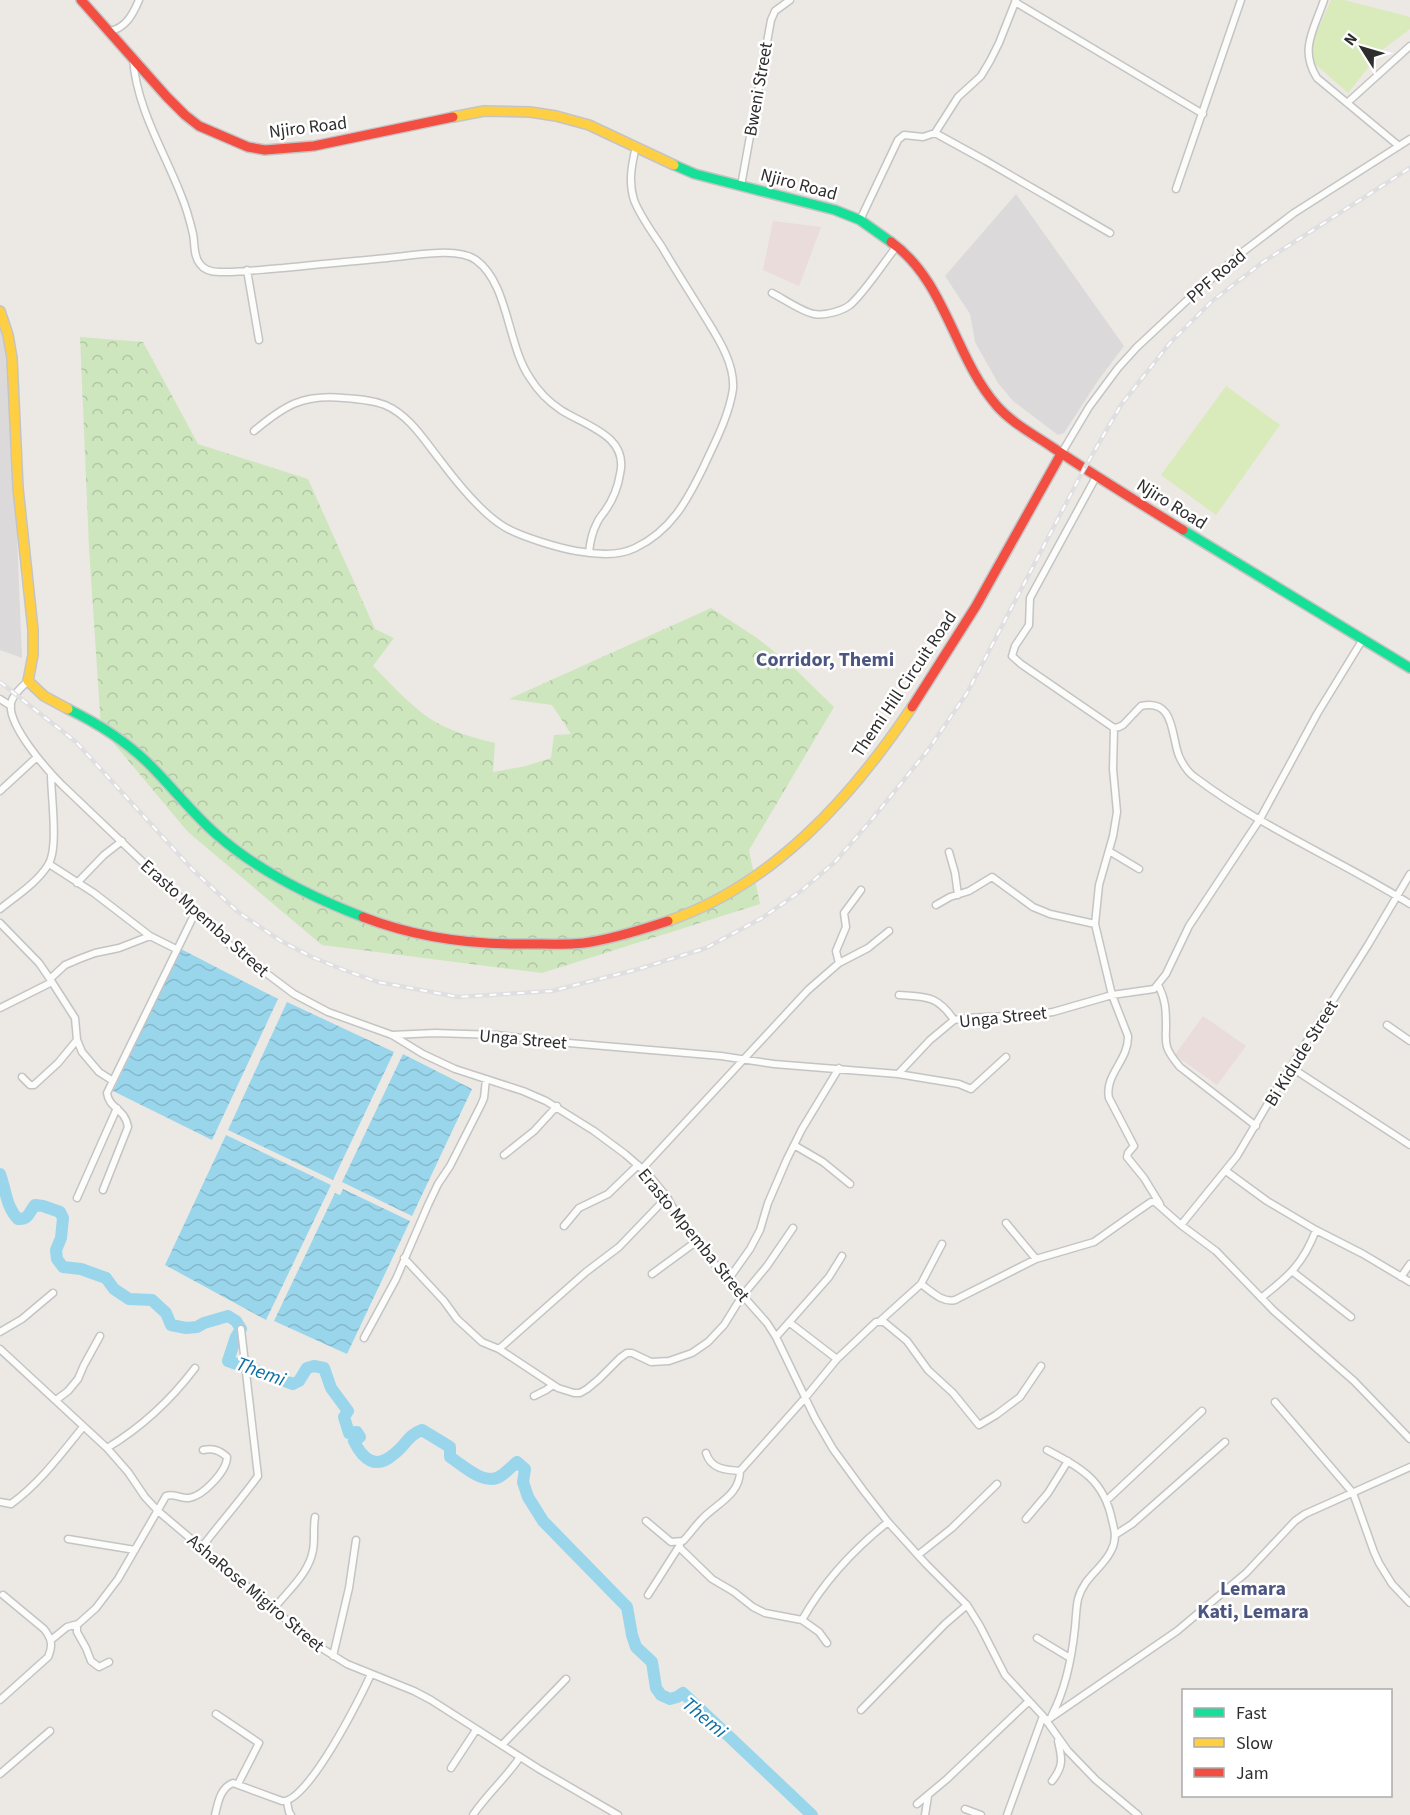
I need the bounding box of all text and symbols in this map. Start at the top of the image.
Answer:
north arrow [1332,18,1392,78]
text: N [1339,29,1363,50]
street label: Bweni Street [738,40,779,138]
street label: Njiro Road [268,110,349,145]
street label: Njiro Road [758,162,840,207]
street label: PPF Road [1181,243,1252,309]
street label: Njiro Road [1132,473,1212,536]
street label: Themi Hill Circuit Road [846,606,963,762]
district label: Corridor, Themi [756,646,894,674]
street label: Erasto Mpemba Street [135,854,274,983]
street label: Bi Kidude Street [1259,995,1344,1111]
street label: Unga Street [958,1000,1048,1035]
street label: Unga Street [478,1023,568,1056]
street label: Erasto Mpemba Street [632,1163,755,1307]
water label: Themi [232,1350,290,1394]
street label: AshaRose Migiro Street [182,1529,330,1658]
district label: Lemara Kati, Lemara [1197,1575,1309,1626]
legend [1182,1689,1392,1797]
water label: Themi [676,1691,733,1745]
text: Fast [1236,1701,1267,1726]
text: Slow [1236,1731,1273,1756]
text: Jam [1236,1761,1269,1786]

